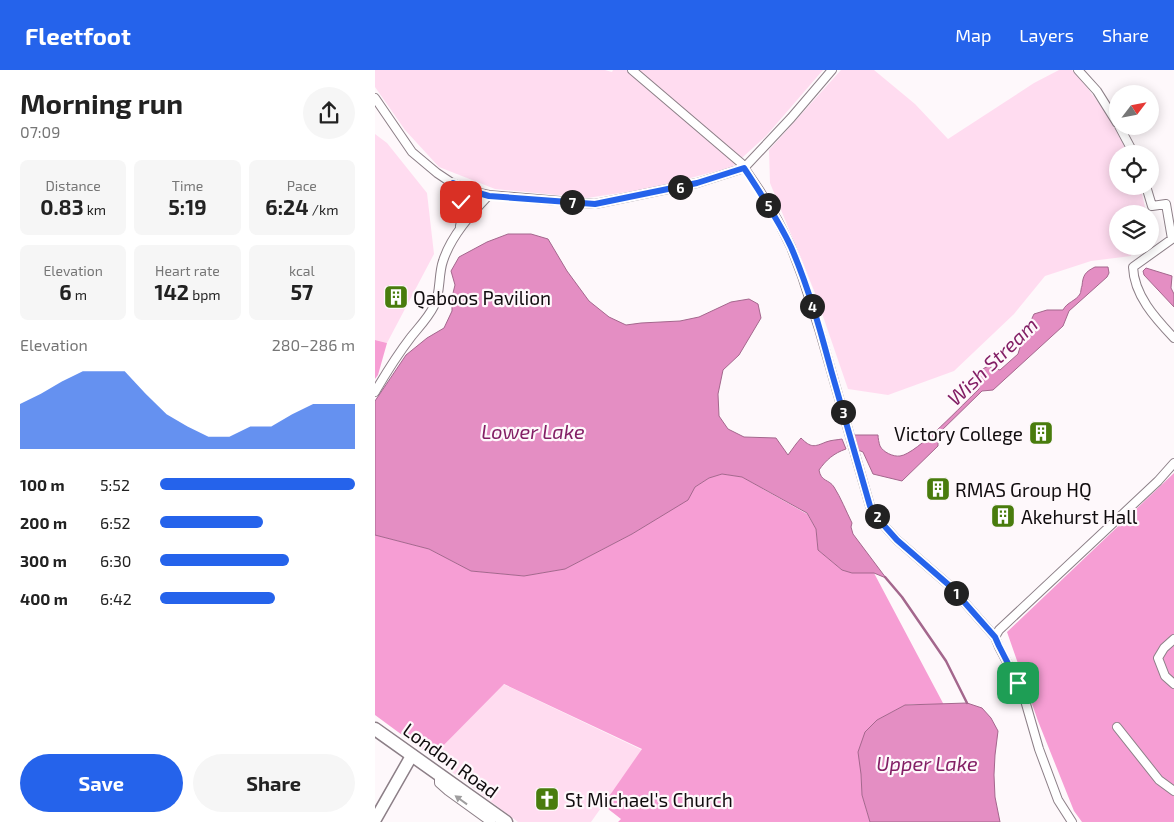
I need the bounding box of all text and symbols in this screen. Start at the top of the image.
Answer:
text: Fleetfoot [25,21,131,50]
text: Map [955,24,991,46]
text: Layers [1019,24,1074,46]
text: Share [1102,24,1149,46]
north arrow [1109,85,1159,135]
map controls [1109,85,1159,255]
text: Morning run [20,86,183,120]
button: share [303,87,355,139]
text: 07:09 [20,122,60,141]
button: locate [1109,145,1159,195]
pin: 6 [667,174,693,200]
text: Distance [46,177,101,194]
text: Time [172,177,203,194]
text: Pace [287,177,317,194]
text: 6 [676,179,685,196]
pin [440,181,482,223]
icon: check [447,188,475,216]
pin: 7 [559,190,585,214]
pin: 5 [755,192,781,218]
text: 0.83 [40,194,84,219]
text: 5:19 [168,194,207,219]
text: 6:24 [265,194,309,219]
text: 7 [569,194,576,211]
text: 5 [765,197,772,214]
text: km [84,201,106,218]
text: /km [309,201,338,218]
button: layers [1109,205,1159,255]
text: Elevation [43,262,103,279]
text: Heart rate [155,262,220,279]
text: kcal [289,262,315,279]
text: 6 [59,279,72,304]
text: 142 [154,279,189,304]
text: 57 [290,279,313,304]
building icon: Qaboos Pavilion [383,284,409,310]
text: m [72,286,87,303]
text: bpm [189,286,221,303]
place label: Qaboos Pavilion [413,286,551,309]
pin: 4 [799,294,825,318]
text: 4 [808,298,817,315]
water label: Wish Stream [942,312,1042,410]
text: Elevation [20,335,88,354]
text: 280–286 m [272,335,355,354]
pin: 3 [831,400,855,424]
text: 3 [840,404,847,421]
water label: Lower Lake [481,419,585,443]
building icon: Victory College [1028,420,1054,446]
place label: Victory College [894,422,1023,445]
text: 100 m [20,475,65,494]
text: 5:52 [100,475,130,494]
building icon: RMAS Group HQ [925,476,951,502]
place label: RMAS Group HQ [955,478,1092,501]
building icon: Akehurst Hall [990,503,1016,529]
pin: 2 [865,504,889,528]
place label: Akehurst Hall [1021,505,1138,528]
text: 2 [873,508,882,525]
text: 200 m [20,513,67,532]
text: 6:52 [100,513,131,532]
text: 300 m [20,551,67,570]
text: 6:30 [100,551,131,570]
pin: 1 [943,580,969,606]
text: 1 [953,585,960,602]
text: 400 m [20,589,68,608]
text: 6:42 [100,589,132,608]
pin [997,662,1039,704]
icon: arrive [1004,669,1032,697]
street label: London Road [399,718,503,802]
water label: Upper Lake [876,751,978,775]
button: Save [20,754,183,812]
button: Share [193,754,355,812]
church icon: St Michael's Church [534,786,560,812]
place label: St Michael's Church [565,788,733,811]
one-way arrow [455,795,468,806]

